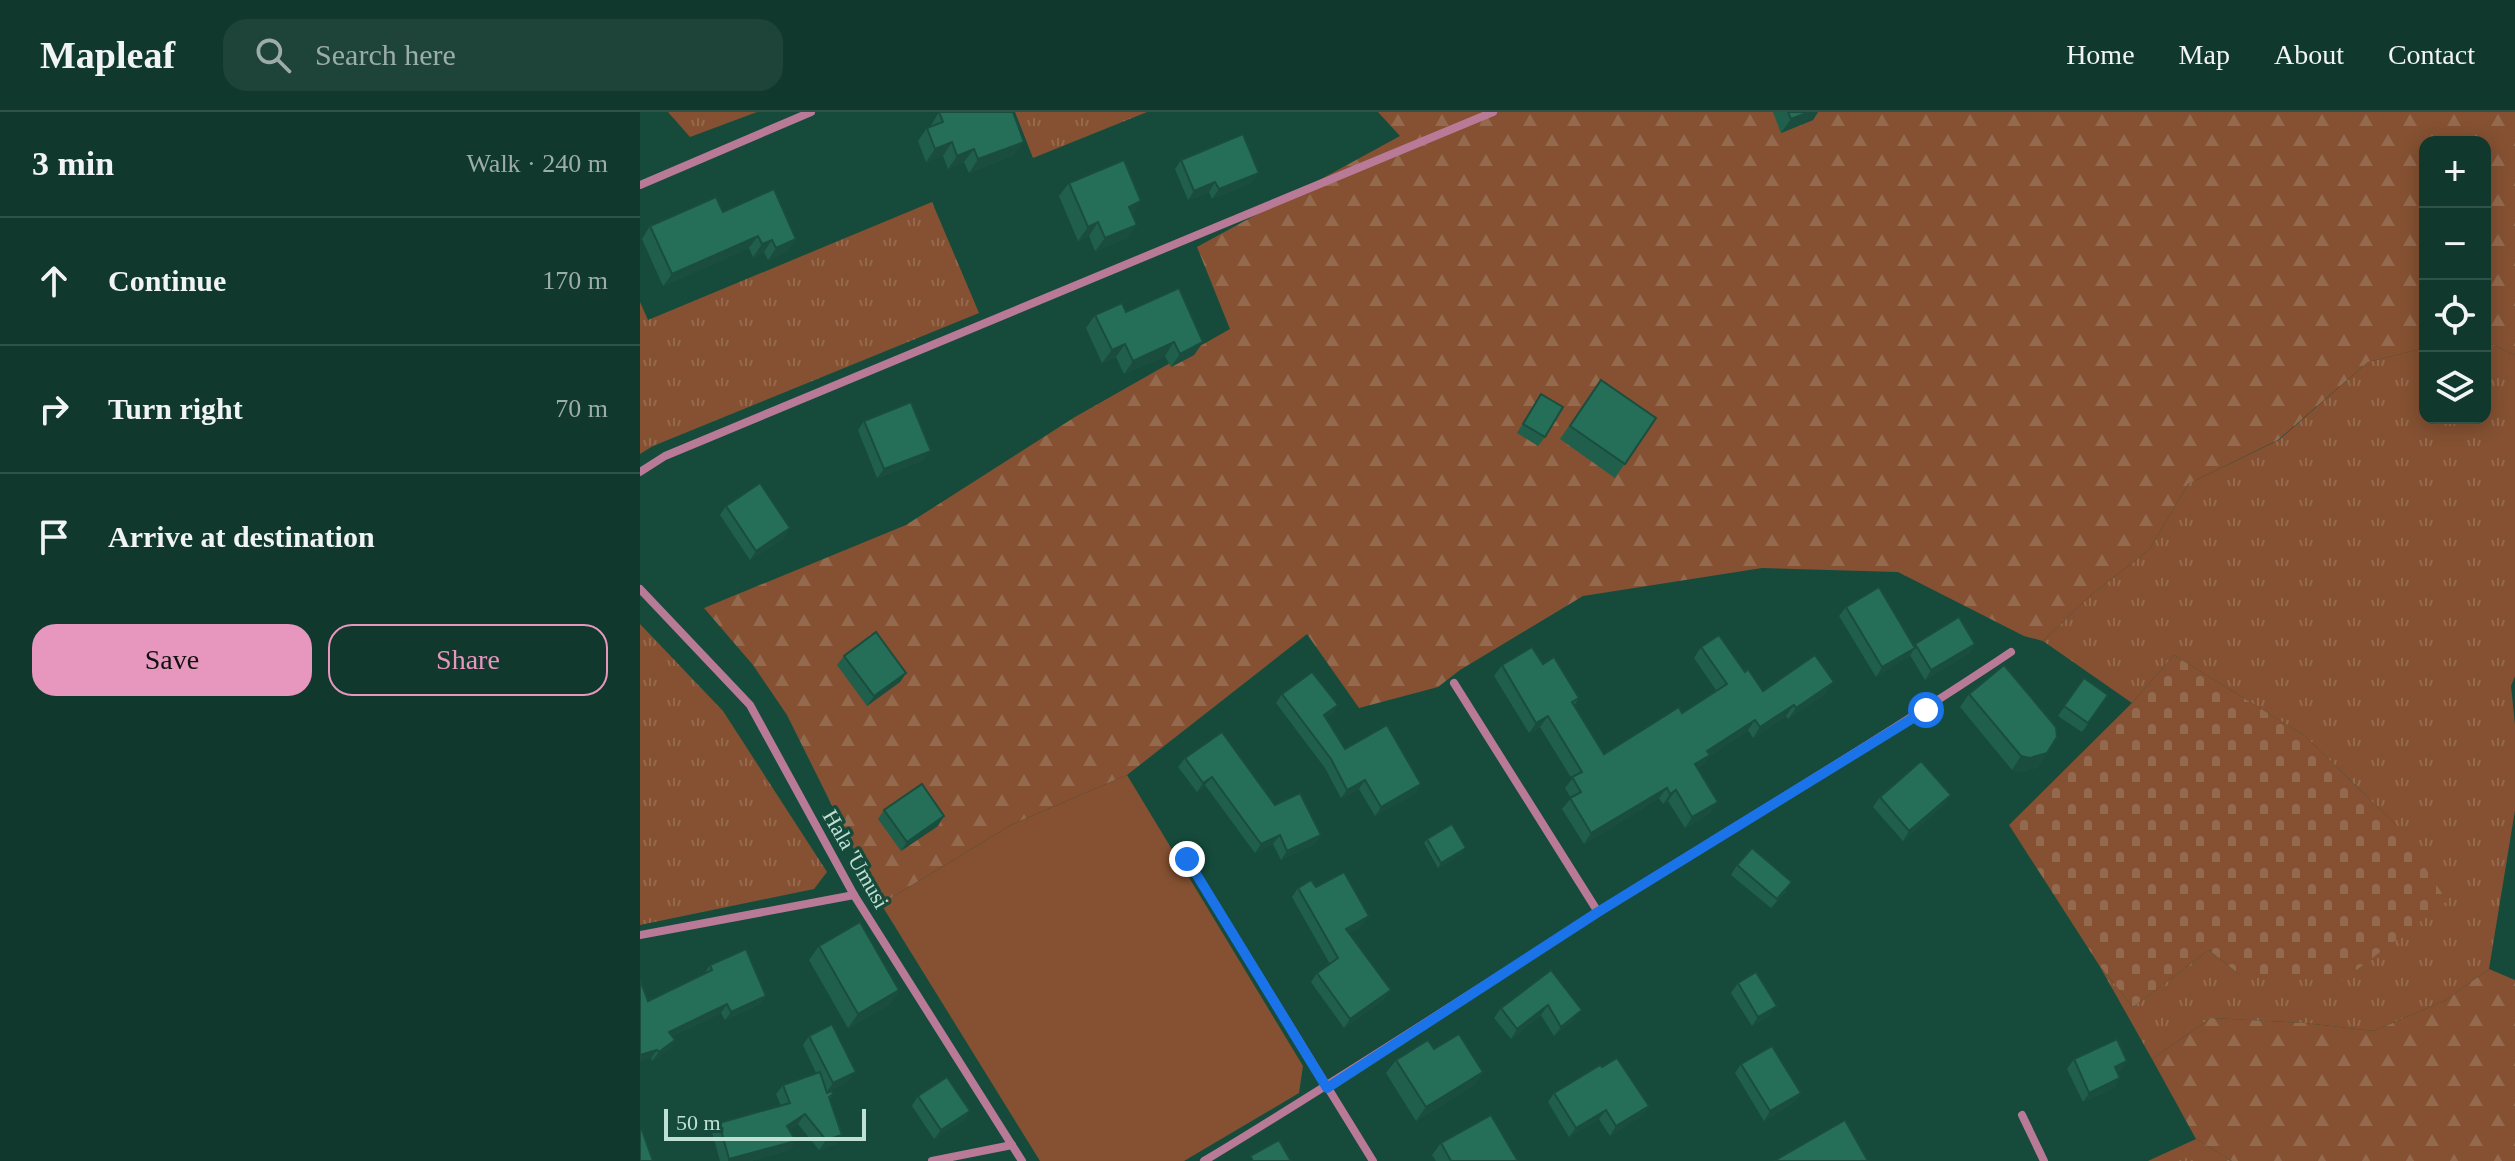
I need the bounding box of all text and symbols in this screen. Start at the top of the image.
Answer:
search box [223,19,783,91]
icon: search [251,33,295,77]
text: Mapleaf [40,34,175,76]
text: Search here [315,38,456,71]
text: Home [2066,39,2135,70]
text: Map [2179,39,2230,70]
text: About [2274,39,2344,70]
text: Contact [2388,39,2475,70]
map controls [2419,136,2491,424]
button: + [2419,136,2491,208]
text: 3 min [32,145,114,182]
text: Walk · 240 m [466,149,608,178]
button: − [2419,208,2491,280]
icon: ahead [32,259,76,303]
text: Continue [108,264,226,297]
text: 170 m [542,266,608,295]
button: locate [2419,280,2491,352]
button: layers [2419,352,2491,424]
icon: right [32,387,76,431]
text: Turn right [108,392,243,425]
text: 70 m [555,394,608,423]
icon: arrive [32,515,76,559]
text: Arrive at destination [108,520,375,553]
button: Save [32,624,312,696]
button: Share [328,624,608,696]
route start [1908,692,1944,728]
street label: Hala 'Umusi [818,805,894,913]
route end [1169,841,1205,877]
scale bar [664,1105,866,1141]
text: 50 m [676,1110,721,1135]

